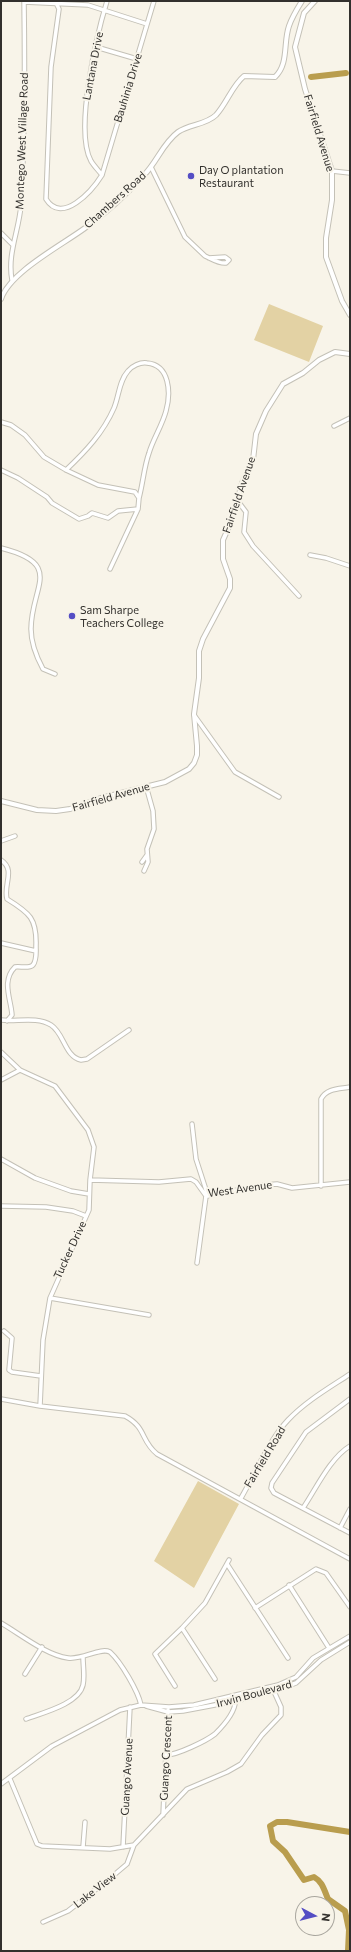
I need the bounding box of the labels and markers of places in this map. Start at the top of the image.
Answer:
place label: Day O plantation Restaurant [199,163,283,189]
marker: Day O plantation Restaurant [186,171,196,181]
place label: Sam Sharpe Teachers College [80,603,164,629]
marker: Sam Sharpe Teachers College [67,611,77,621]

